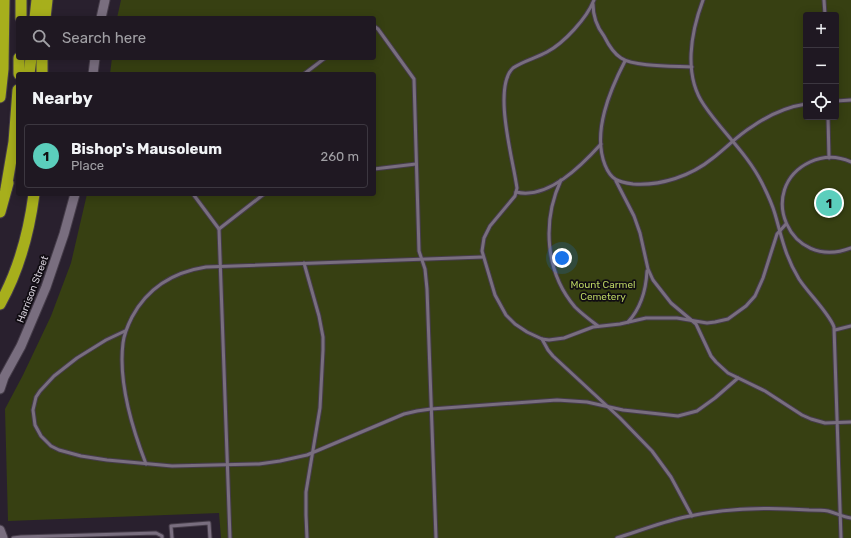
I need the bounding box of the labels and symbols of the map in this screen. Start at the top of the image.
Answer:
pin: 1 [816,188,842,218]
your location [552,248,572,268]
street label: Harrison Street [15,254,51,325]
park label: Mount Carmel Cemetery [571,279,635,303]

